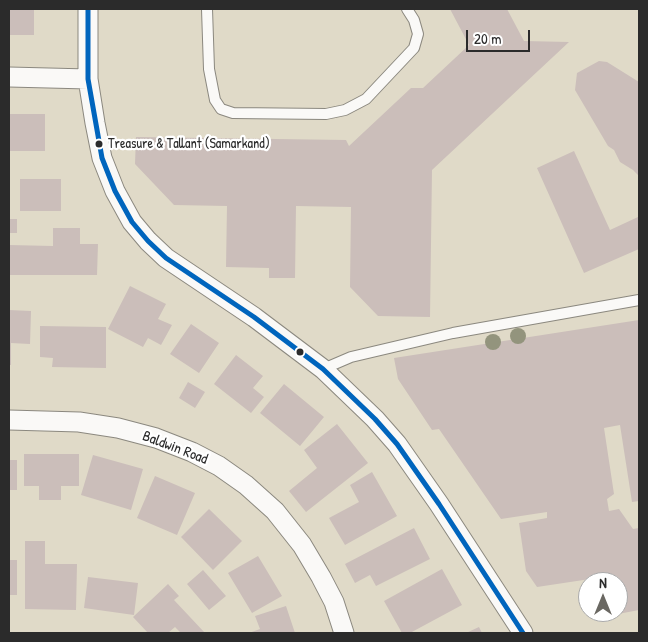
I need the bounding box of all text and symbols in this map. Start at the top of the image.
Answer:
scale bar [468,20,532,52]
text: 20 m [474,28,501,49]
place label: Treasure & Tallant (Samarkand) [108,136,270,152]
marker: Treasure & Tallant (Samarkand) [94,139,104,149]
unlabelled marker [295,347,305,357]
street label: Baldwin Road [140,427,210,469]
north arrow [578,572,628,622]
text: N [599,573,607,592]

